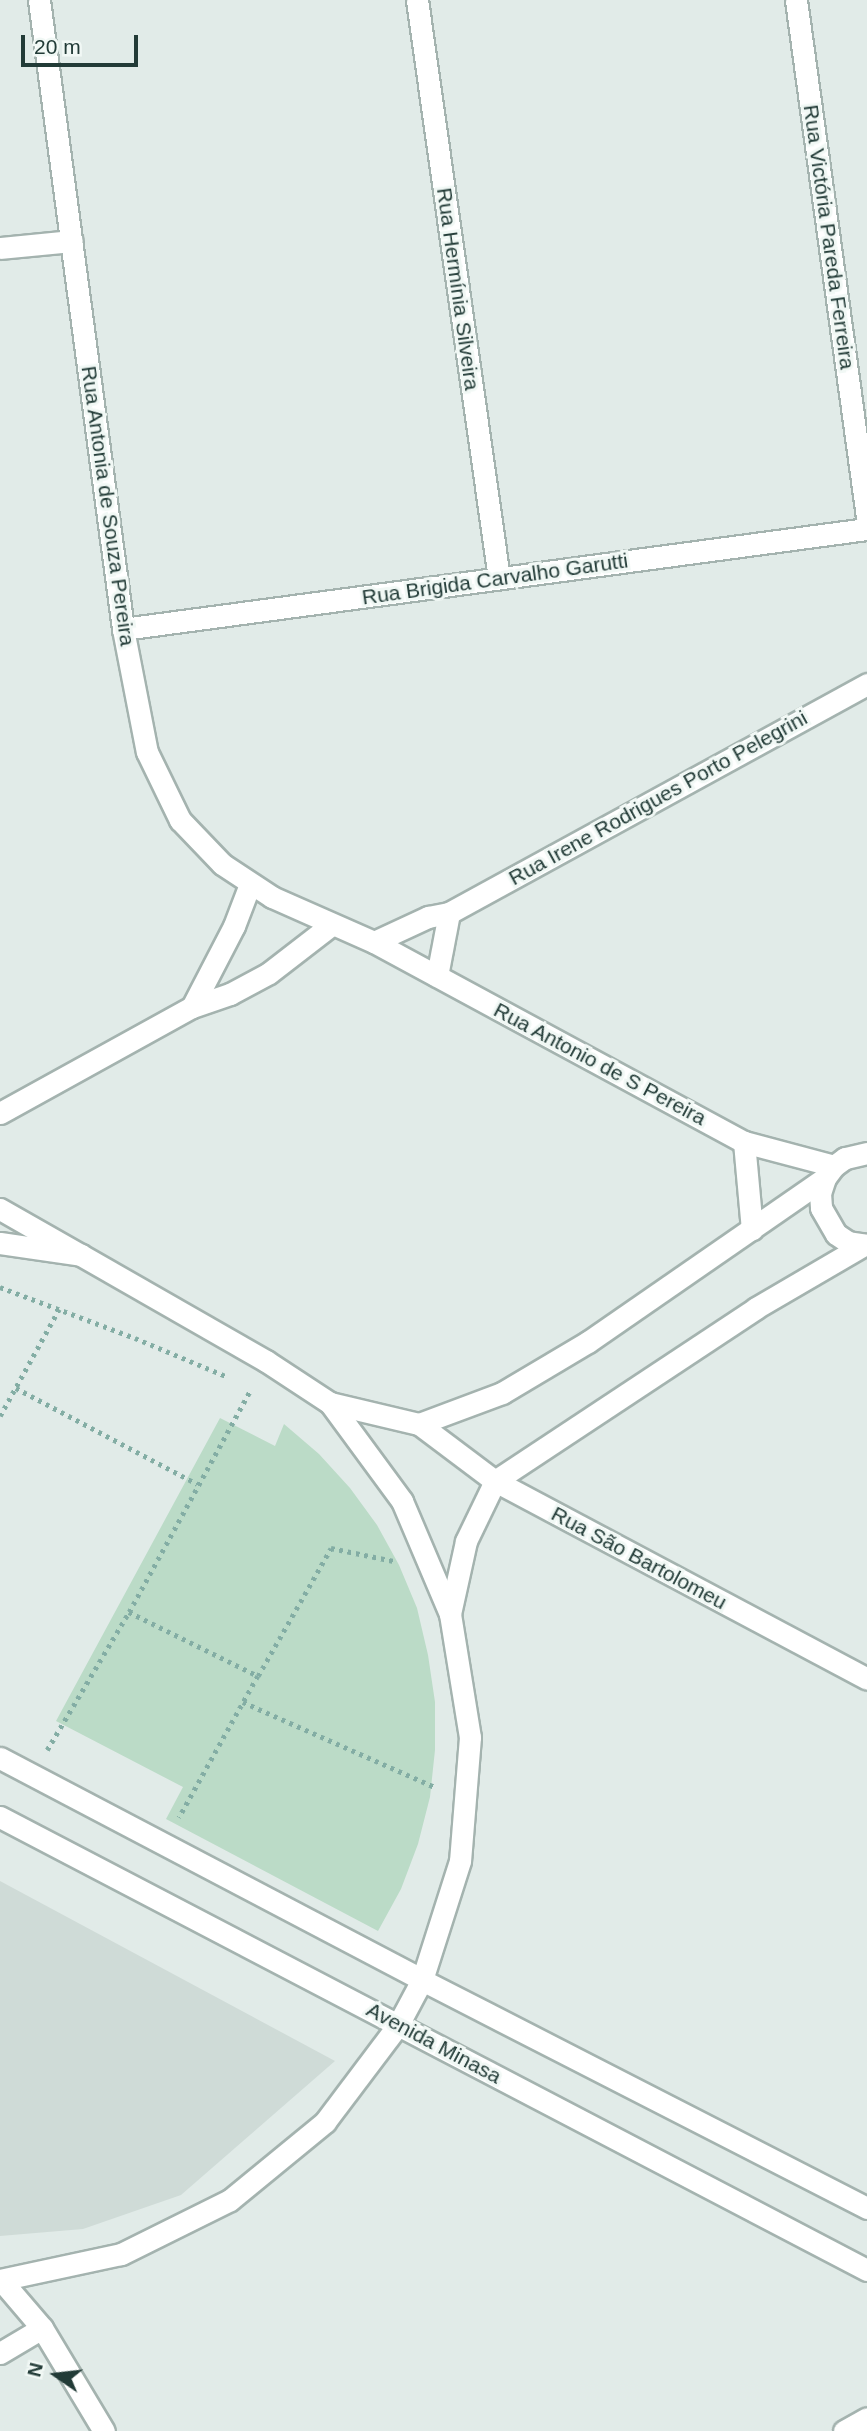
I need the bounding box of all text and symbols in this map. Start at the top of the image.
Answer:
scale bar [24,21,142,65]
text: 20 m [34,35,81,58]
street label: Rua Victória Pareda Ferreira [798,103,860,371]
street label: Rua Hermínia Silveira [431,186,485,392]
street label: Rua Antonia de Souza Pereira [76,364,140,648]
street label: Rua Brigida Carvalho Garutti [360,548,630,610]
street label: Rua Irene Rodrigues Porto Pelegrini [504,705,812,891]
street label: Rua Antonio de S Pereira [489,997,711,1131]
street label: Rua São Bartolomeu [547,1501,731,1615]
street label: Avenida Minasa [362,1997,506,2089]
north arrow [21,2340,91,2410]
text: N [23,2361,47,2379]

